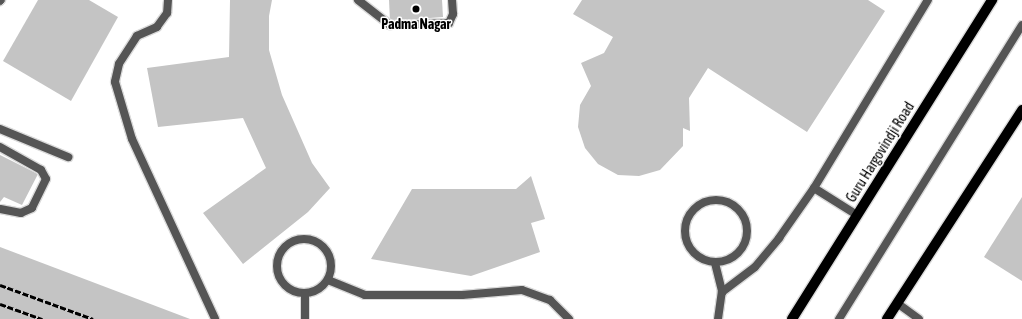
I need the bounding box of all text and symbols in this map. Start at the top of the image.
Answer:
marker: Padma Nagar [411,4,421,14]
place label: Padma Nagar [381,16,451,32]
street label: Guru Hargovindji Road [842,99,918,205]

